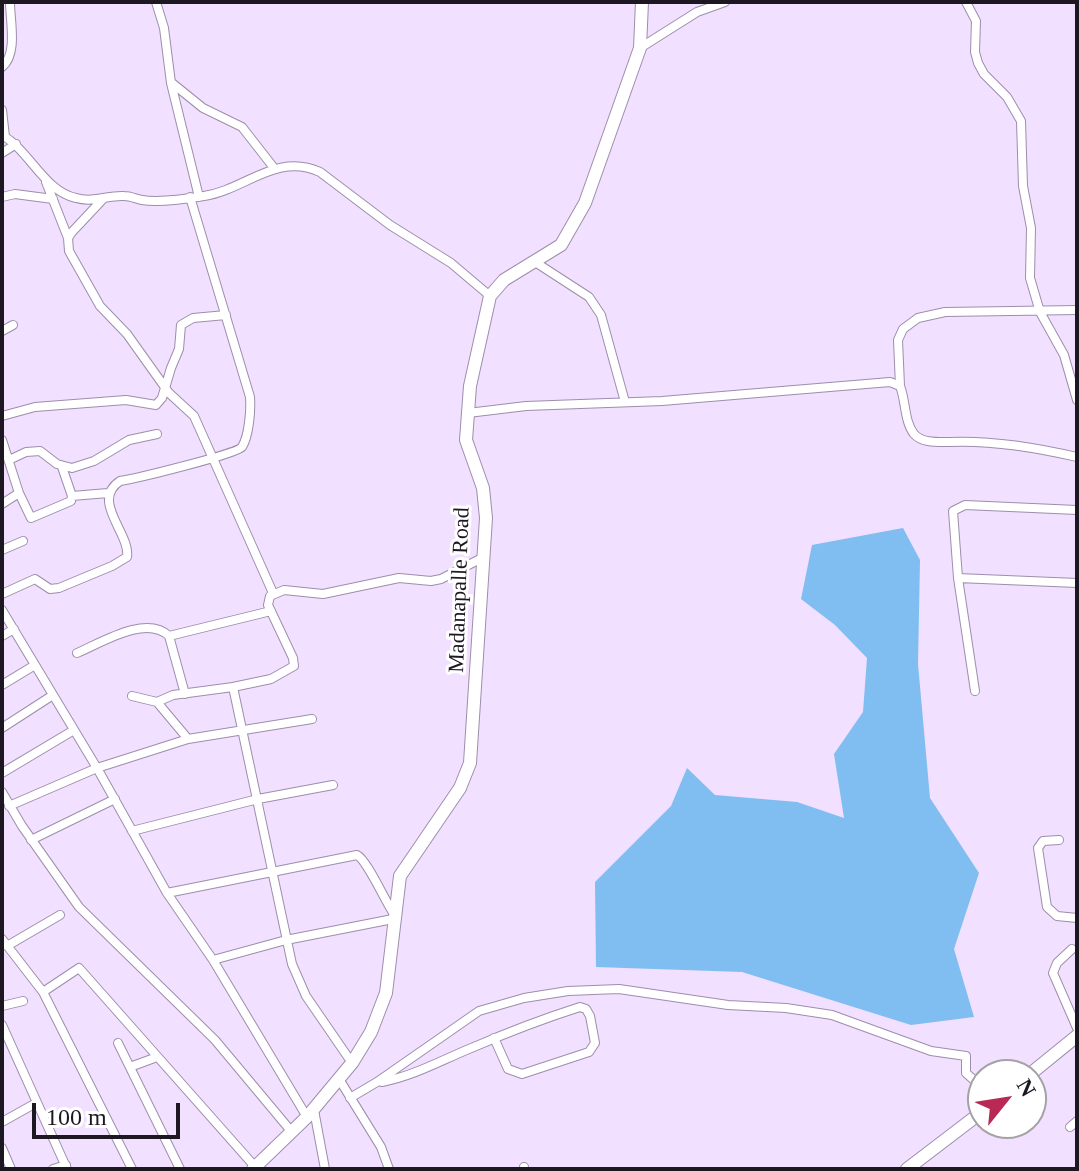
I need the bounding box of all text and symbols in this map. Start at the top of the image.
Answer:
street label: Madanapalle Road [444,507,476,673]
north arrow [967,1059,1047,1139]
text: N [1012,1075,1041,1101]
scale bar [36,1087,184,1137]
text: 100 m [46,1104,107,1130]

